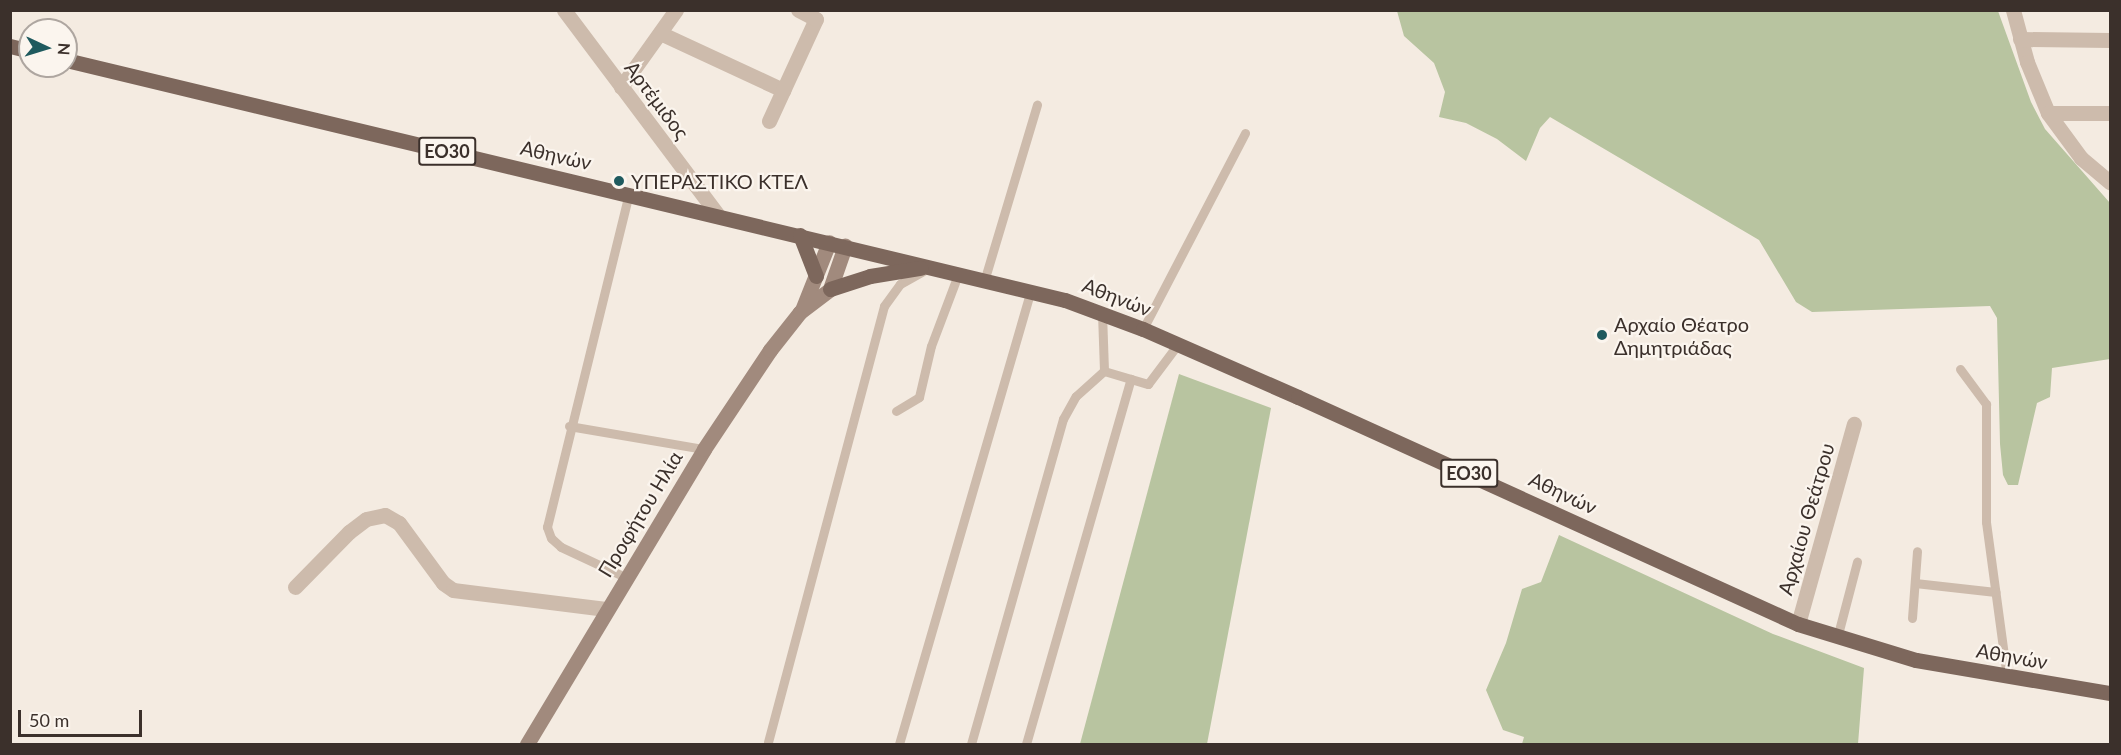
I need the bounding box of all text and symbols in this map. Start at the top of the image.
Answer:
north arrow [18,18,78,78]
text: N [55,42,74,56]
street label: Αρτέμιδος [620,56,694,144]
street label: Αθηνών [518,135,594,175]
road number: ΕΟ30 [417,136,477,166]
place label: ΥΠΕΡΑΣΤΙΚΟ ΚΤΕΛ [631,169,808,193]
marker: ΥΠΕΡΑΣΤΙΚΟ ΚΤΕΛ [612,174,626,188]
street label: Αθηνών [1079,273,1155,321]
place label: Αρχαίο Θέατρο Δημητριάδας [1614,312,1749,359]
marker: Αρχαίο Θέατρο Δημητριάδας [1595,328,1609,342]
street label: Αρχαίου Θεάτρου [1773,440,1839,598]
street label: Προφήτου Ηλία [593,447,687,581]
road number: ΕΟ30 [1439,458,1499,488]
street label: Αθηνών [1525,467,1601,519]
street label: Αθηνών [1974,638,2050,674]
scale bar [21,698,146,736]
text: 50 m [29,709,69,731]

